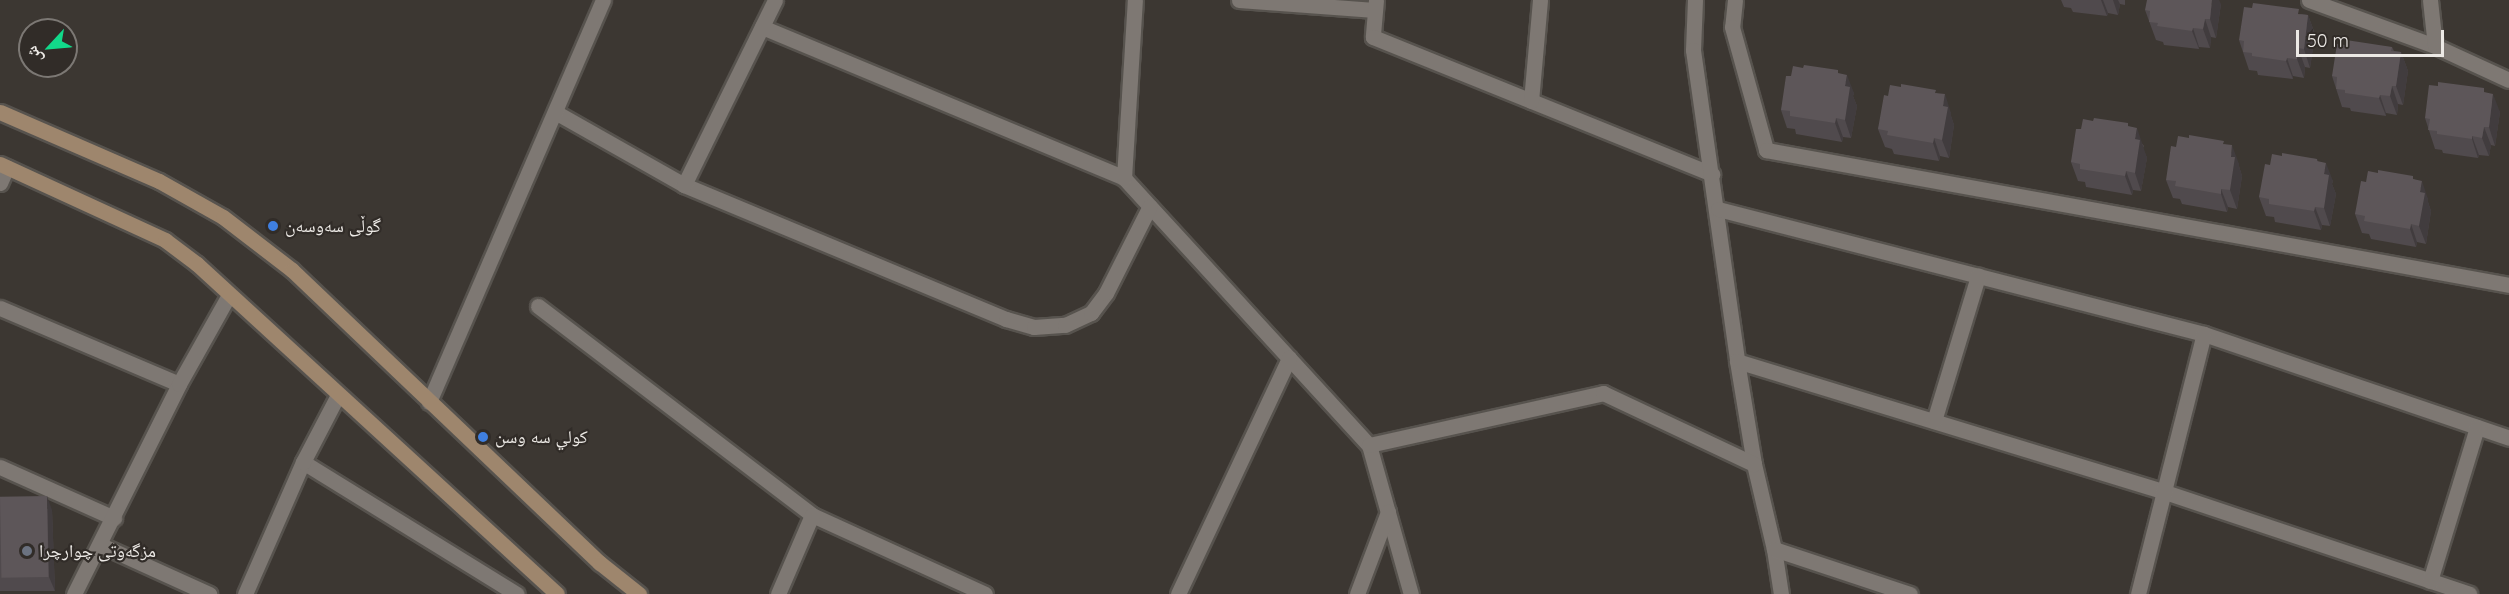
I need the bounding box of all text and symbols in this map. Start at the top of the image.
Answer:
north arrow [18,18,78,78]
scale bar [2299,18,2448,56]
text: 50 m [2307,29,2349,52]
text: ش [21,43,46,67]
place label: گوڵی سەوسەن [285,215,381,237]
marker: گوڵی سەوسەن [266,219,280,233]
place label: كولي سه وسن [495,426,588,448]
marker: كولي سه وسن [476,430,490,444]
place label: مزگەوتی چوارچرا [39,540,156,562]
marker: مزگەوتی چوارچرا [20,544,34,558]

